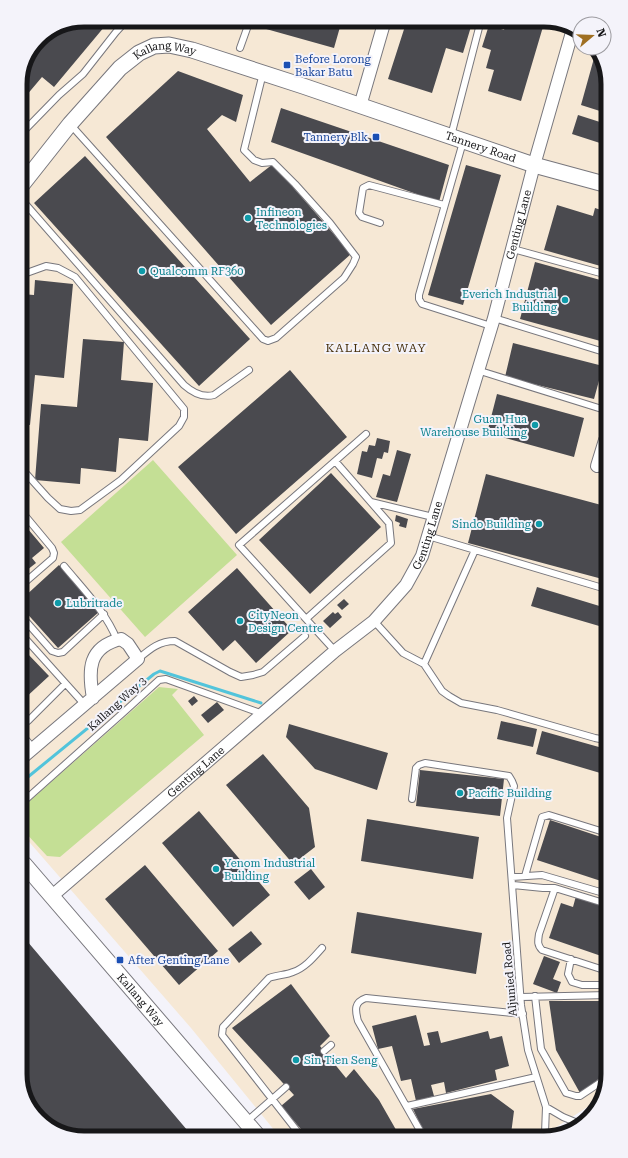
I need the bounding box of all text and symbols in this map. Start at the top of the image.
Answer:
north arrow [572,16,612,56]
text: N [593,27,609,40]
street label: Kallang Way [130,38,199,62]
place label: Before Lorong Bakar Batu [295,53,372,79]
marker: Before Lorong Bakar Batu [282,60,292,70]
street label: Tannery Road [444,129,518,165]
place label: Tannery Blk [303,131,368,144]
marker: Tannery Blk [371,132,381,142]
street label: Genting Lane [503,188,534,261]
place label: Infineon Technologies [256,206,327,232]
marker: Infineon Technologies [243,213,253,223]
place label: Qualcomm RF360 [150,265,243,278]
marker: Qualcomm RF360 [137,266,147,276]
place label: Everich Industrial Building [462,288,558,314]
marker: Everich Industrial Building [560,295,570,305]
district label: KALLANG WAY [325,341,427,355]
place label: Guan Hua Warehouse Building [420,413,528,439]
marker: Guan Hua Warehouse Building [530,420,540,430]
street label: Genting Lane [409,499,445,572]
place label: Sindo Building [452,518,532,531]
marker: Sindo Building [534,519,544,529]
place label: Lubritrade [66,597,122,610]
marker: Lubritrade [53,598,63,608]
place label: CityNeon Design Centre [248,609,323,635]
marker: CityNeon Design Centre [235,616,245,626]
street label: Kallang Way 3 [85,674,149,734]
street label: Genting Lane [164,743,227,800]
place label: Pacific Building [468,787,552,800]
marker: Pacific Building [455,788,465,798]
place label: Yenom Industrial Building [224,857,316,883]
marker: Yenom Industrial Building [211,864,221,874]
street label: Aljunied Road [500,941,520,1017]
place label: After Genting Lane [128,954,229,967]
marker: After Genting Lane [115,955,125,965]
street label: Kallang Way [114,971,167,1029]
place label: Sin Tien Seng [304,1054,378,1067]
marker: Sin Tien Seng [291,1055,301,1065]

